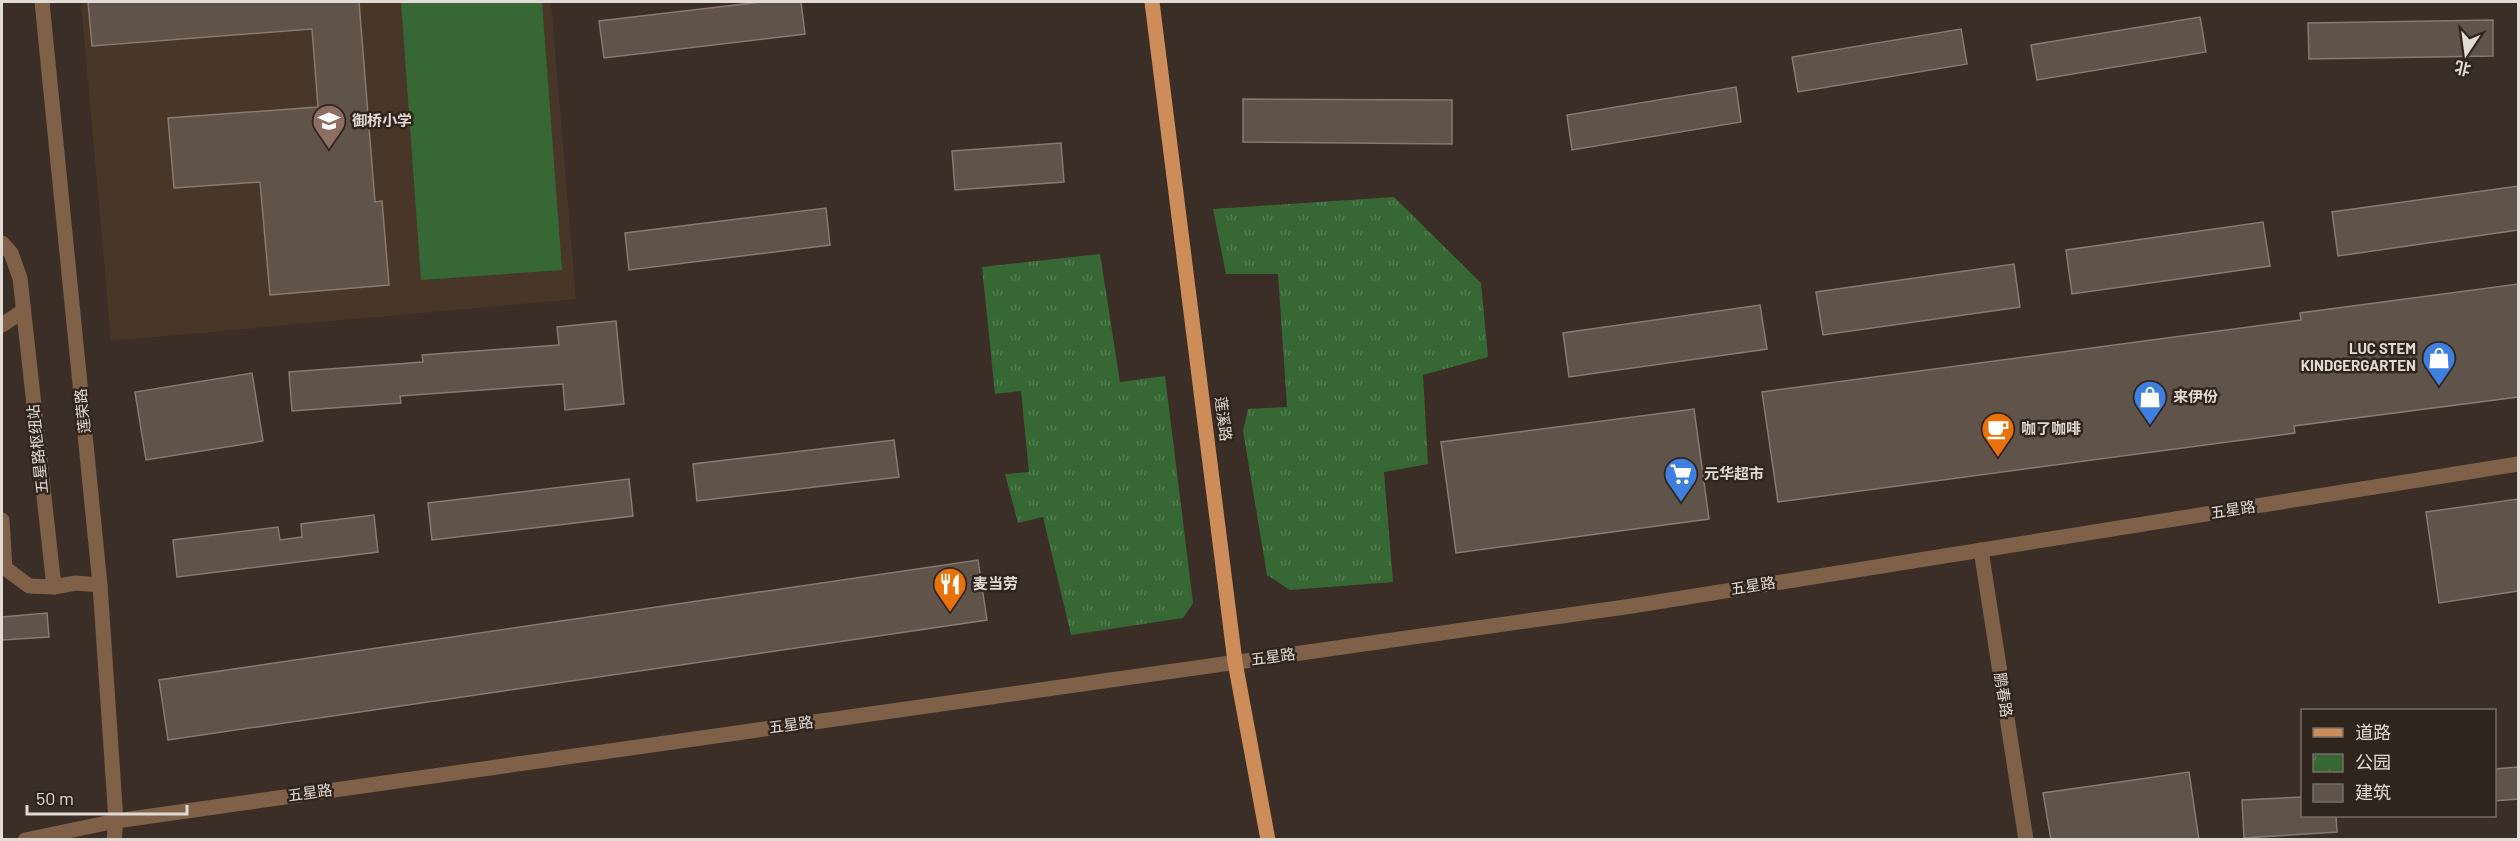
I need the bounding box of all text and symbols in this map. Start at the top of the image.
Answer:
north arrow [2436,24,2496,84]
text: 北 [2453,58,2472,80]
school or university icon: 御桥小学 [311,103,347,150]
place label: 御桥小学 [352,111,412,129]
place label: LUC STEM KINDGERGARTEN [2301,339,2416,374]
shop icon: LUC STEM KINDGERGARTEN [2421,340,2457,387]
shop icon: 来伊份 [2132,379,2168,426]
place label: 来伊份 [2173,387,2218,405]
street label: 莲荣路 [71,388,93,434]
street label: 莲溪路 [1212,395,1236,442]
street label: 五星路枢纽站 [23,403,51,495]
cafe icon: 咖了咖啡 [1980,411,2016,458]
place label: 咖了咖啡 [2021,419,2081,437]
supermarket icon: 元华超市 [1663,456,1699,503]
place label: 元华超市 [1704,464,1764,482]
street label: 五星路 [2209,497,2256,521]
restaurant icon: 麦当劳 [932,566,968,613]
street label: 五星路 [1729,573,1776,597]
place label: 麦当劳 [973,574,1018,592]
street label: 五星路 [1249,644,1296,668]
street label: 鹏春路 [1992,671,2016,718]
legend [2301,709,2496,817]
street label: 五星路 [767,712,814,736]
text: 道路 [2355,721,2391,743]
text: 公园 [2355,751,2391,773]
scale bar [27,778,188,816]
street label: 五星路 [286,780,333,804]
text: 建筑 [2355,781,2391,803]
text: 50 m [36,787,74,809]

